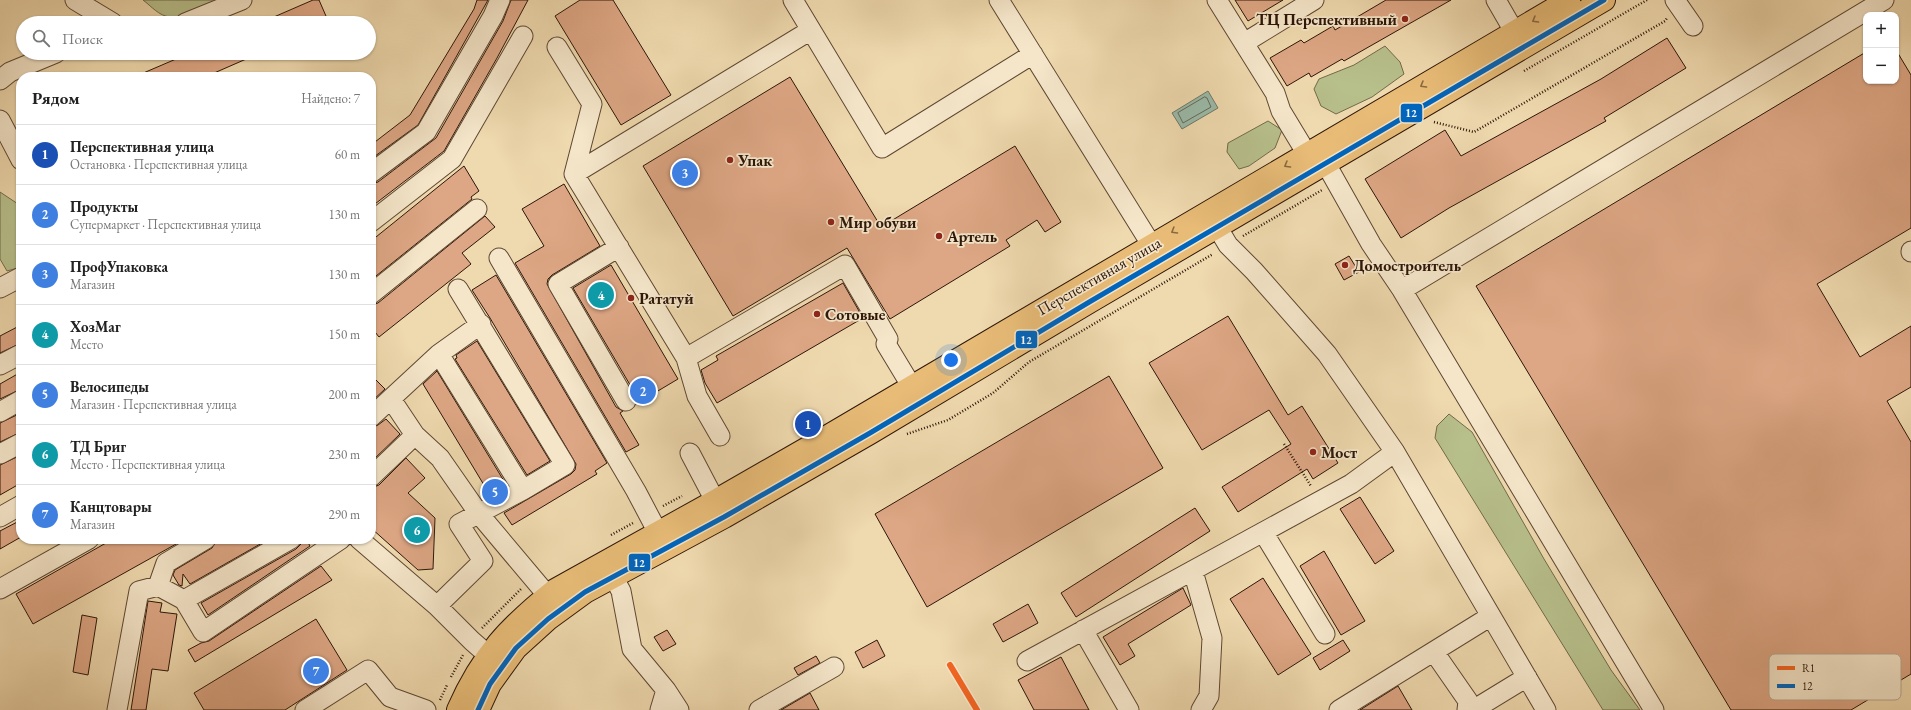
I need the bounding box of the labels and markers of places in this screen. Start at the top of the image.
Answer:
place label: ТЦ Перспективный [1256,9,1398,30]
marker: ТЦ Перспективный [1400,14,1410,24]
place label: Упак [737,150,772,171]
marker: Упак [725,155,735,165]
pin: 3 [672,158,698,188]
place label: Мир обуви [839,212,917,233]
marker: Мир обуви [826,217,836,227]
place label: Артель [946,226,998,247]
marker: Артель [934,231,944,241]
place label: Домостроитель [1353,255,1462,276]
marker: Домостроитель [1340,260,1350,270]
pin: 4 [588,280,614,310]
place label: Рататуй [639,288,694,309]
marker: Рататуй [626,293,636,303]
place label: Сотовые [825,304,886,325]
marker: Сотовые [812,309,822,319]
pin: 2 [630,376,656,406]
pin: 1 [795,409,821,439]
place label: Мост [1321,442,1358,463]
marker: Мост [1308,447,1318,457]
pin: 5 [482,477,508,507]
pin: 6 [404,515,430,545]
pin: 7 [303,656,329,686]

